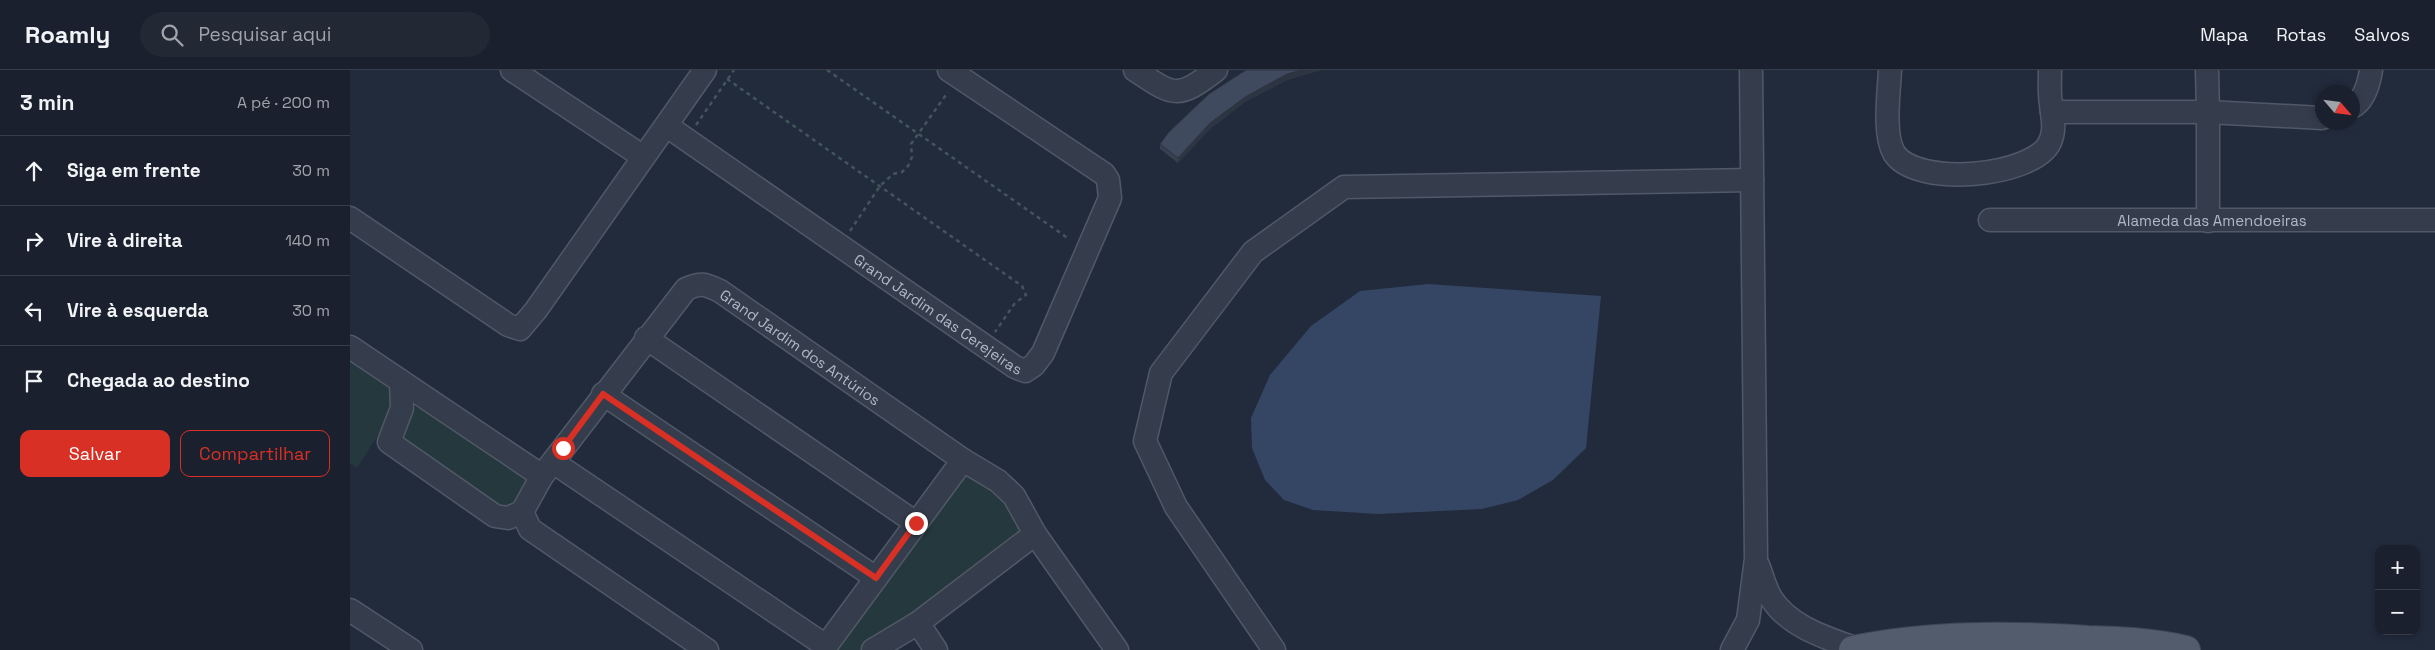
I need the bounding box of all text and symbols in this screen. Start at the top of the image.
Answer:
search box [140,12,490,57]
text: Roamly [25,19,110,50]
icon: search [158,21,186,49]
text: Pesquisar aqui [198,22,331,47]
text: Mapa [2200,23,2248,46]
text: Rotas [2276,23,2326,46]
text: Salvos [2354,23,2410,46]
north arrow [2315,85,2360,130]
text: 3 min [20,89,75,116]
text: A pé · 200 m [237,92,330,113]
icon: ahead [20,157,48,185]
text: Siga em frente [67,158,201,183]
text: 30 m [292,160,330,181]
street label: Alameda das Amendoeiras [2117,211,2307,230]
icon: right [20,227,48,255]
text: Vire à direita [67,228,183,253]
text: 140 m [285,230,330,251]
street label: Grand Jardim das Cerejeiras [851,249,1025,378]
street label: Grand Jardim dos Antúrios [716,285,884,409]
icon: left [20,297,48,325]
text: Vire à esquerda [67,298,209,323]
text: 30 m [292,300,330,321]
icon: arrive [20,367,48,395]
text: Chegada ao destino [67,368,250,393]
button: Salvar [20,430,170,477]
button: Compartilhar [180,430,330,477]
route start [552,437,575,460]
route end [905,512,928,535]
map controls [2375,545,2420,635]
button: + [2375,545,2420,590]
button: − [2375,590,2420,635]

